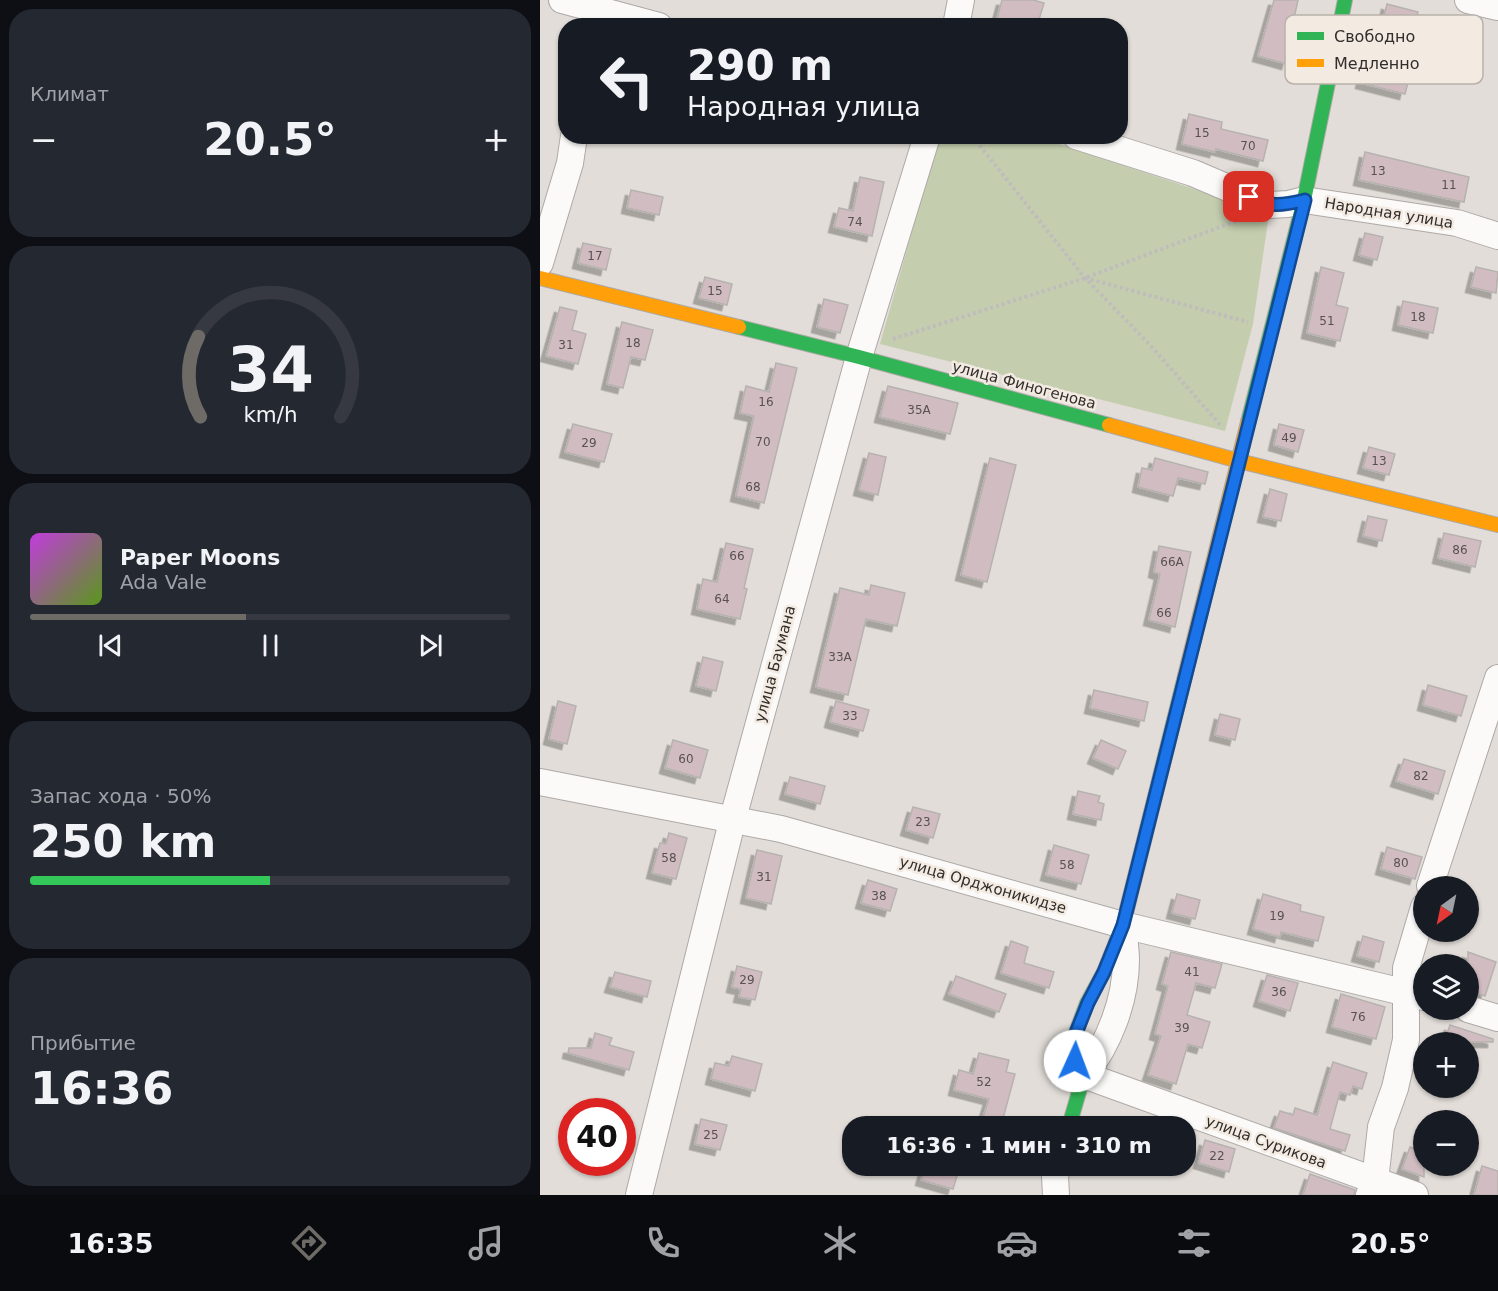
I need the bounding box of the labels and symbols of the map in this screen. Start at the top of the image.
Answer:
legend [1285,15,1483,84]
text: Свободно [1334,27,1415,46]
text: Медленно [1334,54,1420,73]
house number: 15 [1194,126,1210,140]
house number: 70 [1240,139,1256,153]
house number: 13 [1370,164,1386,178]
pin [1223,171,1274,222]
house number: 11 [1441,178,1457,192]
street label: Народная улица [1323,194,1455,232]
house number: 74 [847,215,863,229]
house number: 17 [587,249,603,263]
house number: 15 [707,284,723,298]
house number: 18 [1410,310,1426,324]
house number: 51 [1319,314,1335,328]
house number: 18 [625,336,641,350]
house number: 31 [558,338,574,352]
street label: улица Финогенова [950,357,1098,413]
house number: 16 [758,395,774,409]
house number: 35А [907,403,932,417]
house number: 49 [1281,431,1297,445]
house number: 70 [755,435,771,449]
house number: 29 [581,436,597,450]
house number: 13 [1371,454,1387,468]
house number: 68 [745,480,761,494]
house number: 86 [1452,543,1468,557]
house number: 66 [729,549,745,563]
house number: 66А [1160,555,1185,569]
house number: 64 [714,592,730,606]
street label: улица Баумана [751,604,799,724]
house number: 66 [1156,606,1172,620]
house number: 33А [828,650,853,664]
house number: 33 [842,709,858,723]
house number: 60 [678,752,694,766]
house number: 82 [1413,769,1429,783]
house number: 23 [915,815,931,829]
house number: 58 [661,851,677,865]
street label: улица Орджоникидзе [898,853,1068,917]
house number: 80 [1393,856,1409,870]
house number: 58 [1059,858,1075,872]
house number: 31 [756,870,772,884]
north arrow [1413,876,1479,942]
house number: 38 [871,889,887,903]
house number: 19 [1269,909,1285,923]
house number: 41 [1184,965,1200,979]
house number: 29 [739,973,755,987]
house number: 36 [1271,985,1287,999]
house number: 76 [1350,1010,1366,1024]
house number: 39 [1174,1021,1190,1035]
position arrow [1043,1029,1107,1093]
house number: 52 [976,1075,992,1089]
speed limit sign: 40 [558,1098,636,1176]
street label: улица Сурикова [1203,1112,1329,1172]
house number: 25 [703,1128,719,1142]
house number: 22 [1209,1149,1225,1163]

